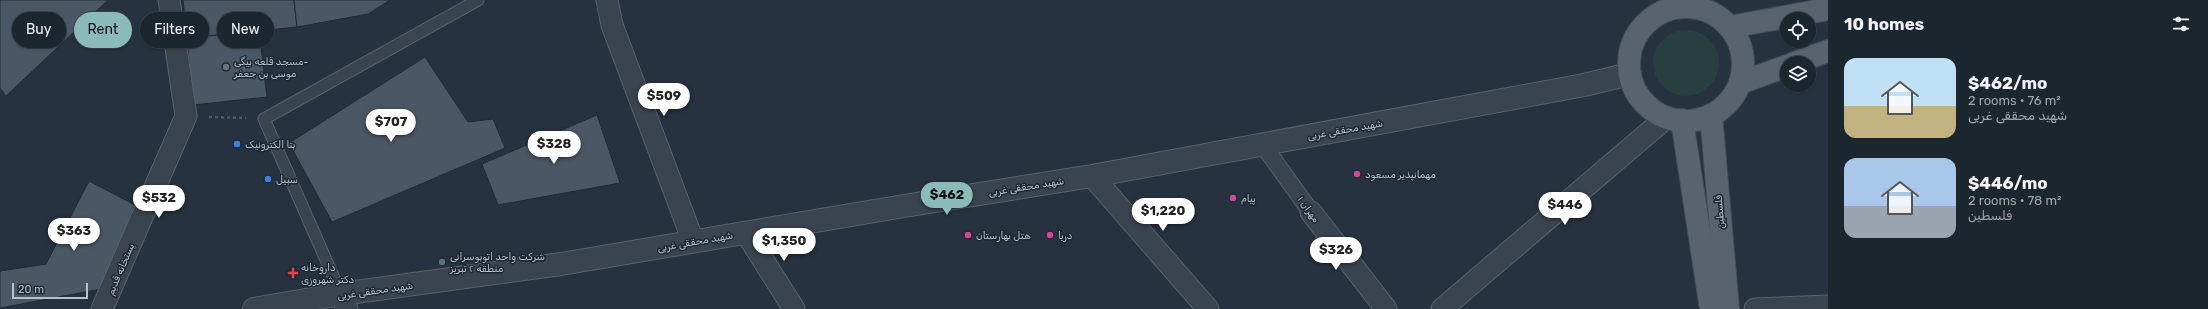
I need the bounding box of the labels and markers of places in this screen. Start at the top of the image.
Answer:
place label: مسجد قلعه بیگی- موسی بن جعفر [233,56,308,80]
marker: مسجد قلعه بیگی- موسی بن جعفر [221,62,231,72]
pin: $509 [640,83,688,117]
pin: $707 [367,109,415,143]
pin: $328 [530,131,578,165]
marker: بتا الکترونیک [232,139,242,149]
place label: بتا الکترونیک [245,139,295,151]
marker: مهمانپذیر مسعود [1352,169,1362,179]
place label: مهمانپذیر مسعود [1365,169,1436,182]
marker: سبیل [263,174,273,184]
place label: سبیل [276,174,298,186]
pin: $462 [923,182,971,216]
pin: $532 [135,185,183,219]
pin: $446 [1541,192,1589,226]
marker: پیام [1228,193,1238,203]
place label: پیام [1241,193,1256,206]
pin: $1,220 [1130,198,1196,232]
pin: $363 [50,218,98,252]
pin: $1,350 [751,228,817,262]
marker: هتل بهارستان [963,230,973,240]
place label: هتل بهارستان [976,230,1031,242]
marker: دریا [1045,230,1055,240]
place label: دریا [1058,230,1073,242]
pin: $326 [1312,237,1360,271]
place label: شرکت واحد اتوبوسرانی منطقه ۲ تبریز [449,251,545,275]
marker: شرکت واحد اتوبوسرانی منطقه ۲ تبریز [437,257,447,267]
place label: داروخانه دکتر شهروزی [301,262,355,286]
marker: داروخانه دکتر شهروزی [288,268,298,278]

